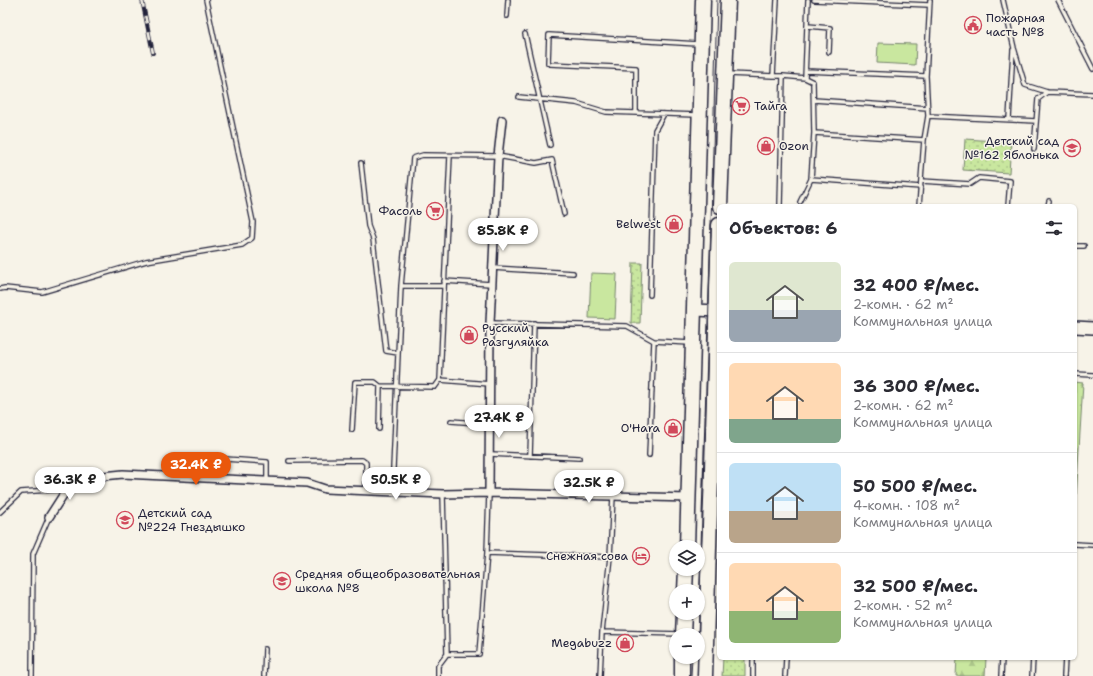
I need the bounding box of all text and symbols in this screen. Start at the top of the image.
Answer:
place label: Пожарная часть №8 [986,10,1045,40]
public building icon: Пожарная часть №8 [963,15,983,35]
supermarket icon: Тайга [731,96,751,116]
place label: Тайга [754,98,788,114]
place label: Детский сад №162 Яблонька [965,133,1060,163]
shop icon: Ozon [756,136,776,156]
place label: Ozon [779,138,809,154]
school or university icon: Детский сад №162 Яблонька [1062,138,1082,158]
supermarket icon: Фасоль [425,201,445,221]
place label: Фасоль [378,203,422,219]
shop icon: Belwest [664,214,684,234]
place label: Belwest [616,216,661,232]
text: Объектов: 6 [729,217,838,239]
icon: filters [1043,217,1065,239]
pin: 85.8K ₽ [466,218,540,252]
text: 85.8K ₽ [477,222,529,239]
text: 32 400 ₽/мес. [853,274,979,296]
icon: home [761,278,809,326]
text: 2-комн. · 62 m² [853,296,953,313]
text: Коммунальная улица [853,313,992,330]
place label: Русский Разгуляйка [482,320,549,350]
shop icon: Русский Разгуляйка [459,325,479,345]
text: 36 300 ₽/мес. [853,375,980,397]
icon: home [761,379,809,427]
text: 2-комн. · 62 m² [853,397,953,414]
pin: 27.4K ₽ [462,405,536,439]
text: 27.4K ₽ [474,409,524,426]
text: Коммунальная улица [853,414,992,431]
shop icon: O'Hara [663,418,683,438]
place label: O'Hara [621,420,661,436]
pin: 32.4K ₽ [159,452,233,486]
text: 32.4K ₽ [170,456,222,473]
pin: 36.3K ₽ [33,467,107,501]
pin: 50.5K ₽ [359,467,433,501]
pin: 32.5K ₽ [552,470,626,504]
text: 36.3K ₽ [44,471,97,488]
text: 50.5K ₽ [371,471,421,488]
text: 32.5K ₽ [563,474,615,491]
text: 50 500 ₽/мес. [853,475,977,497]
icon: home [761,479,809,527]
text: 4-комн. · 108 m² [853,497,960,514]
place label: Детский сад №224 Гнездышко [138,505,245,535]
school or university icon: Детский сад №224 Гнездышко [115,510,135,530]
text: Коммунальная улица [853,514,992,531]
map controls [669,540,705,664]
button: layers [669,540,705,576]
hotel icon: Снежная сова [631,546,651,566]
place label: Снежная сова [546,548,629,564]
place label: Средняя общеобразовательная школа №8 [295,566,481,596]
school or university icon: Средняя общеобразовательная школа №8 [272,571,292,591]
text: 32 500 ₽/мес. [853,575,978,597]
icon: home [761,579,809,627]
button: + [669,584,705,620]
text: 2-комн. · 52 m² [853,597,952,614]
text: Коммунальная улица [853,614,992,631]
button: − [669,628,705,664]
shop icon: Megabuzz [615,633,635,653]
place label: Megabuzz [551,635,612,651]

